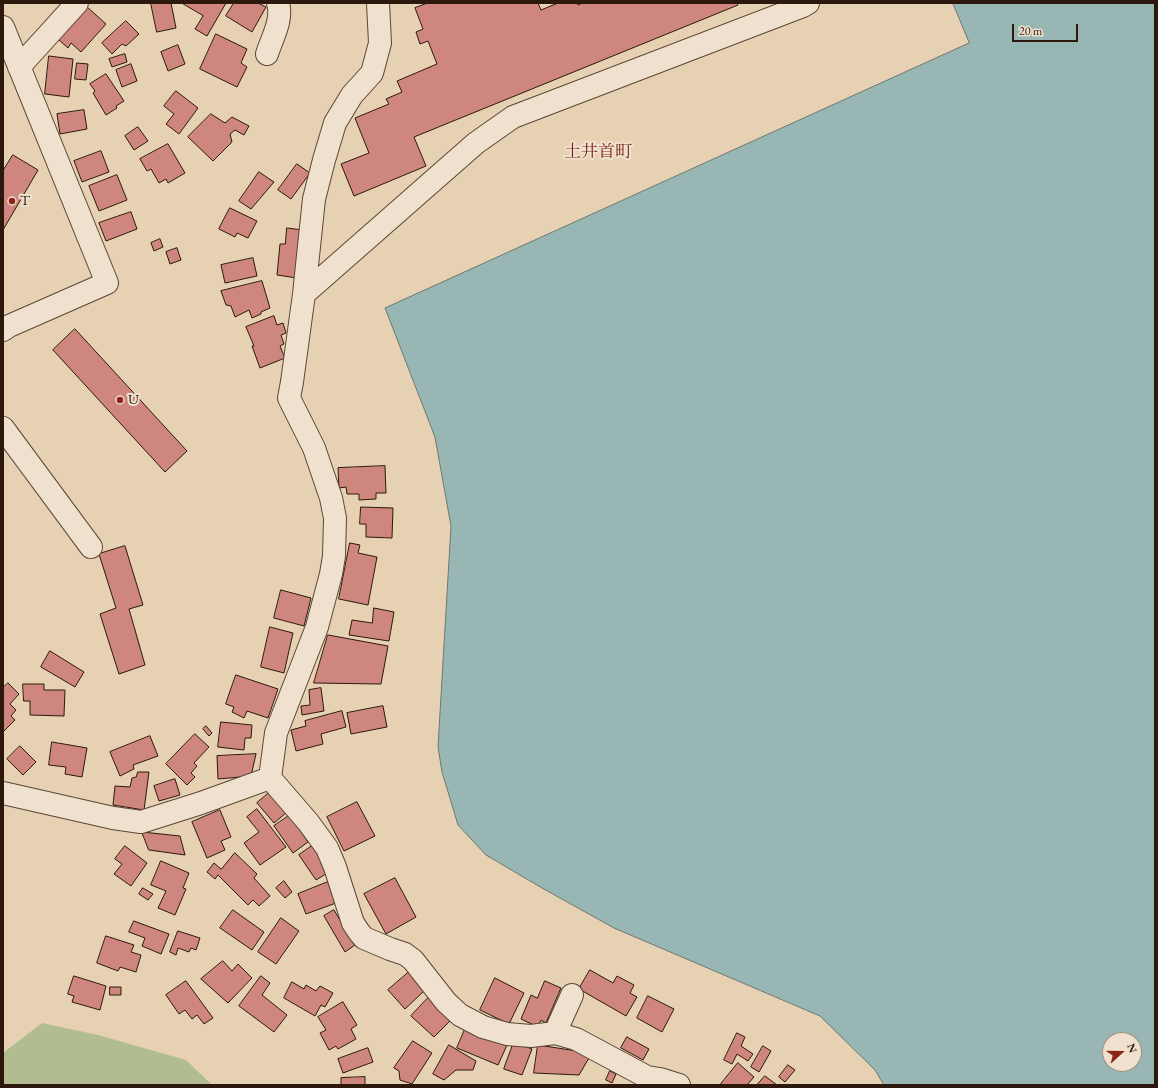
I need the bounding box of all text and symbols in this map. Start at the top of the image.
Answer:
scale bar [1014,16,1080,42]
text: 20 m [1019,23,1042,39]
district label: 土井首町 [564,142,632,162]
place label: T [20,192,30,210]
marker: T [7,196,17,206]
place label: U [128,391,139,409]
marker: U [115,395,125,405]
north arrow [1102,1032,1142,1072]
text: N [1124,1041,1140,1055]

